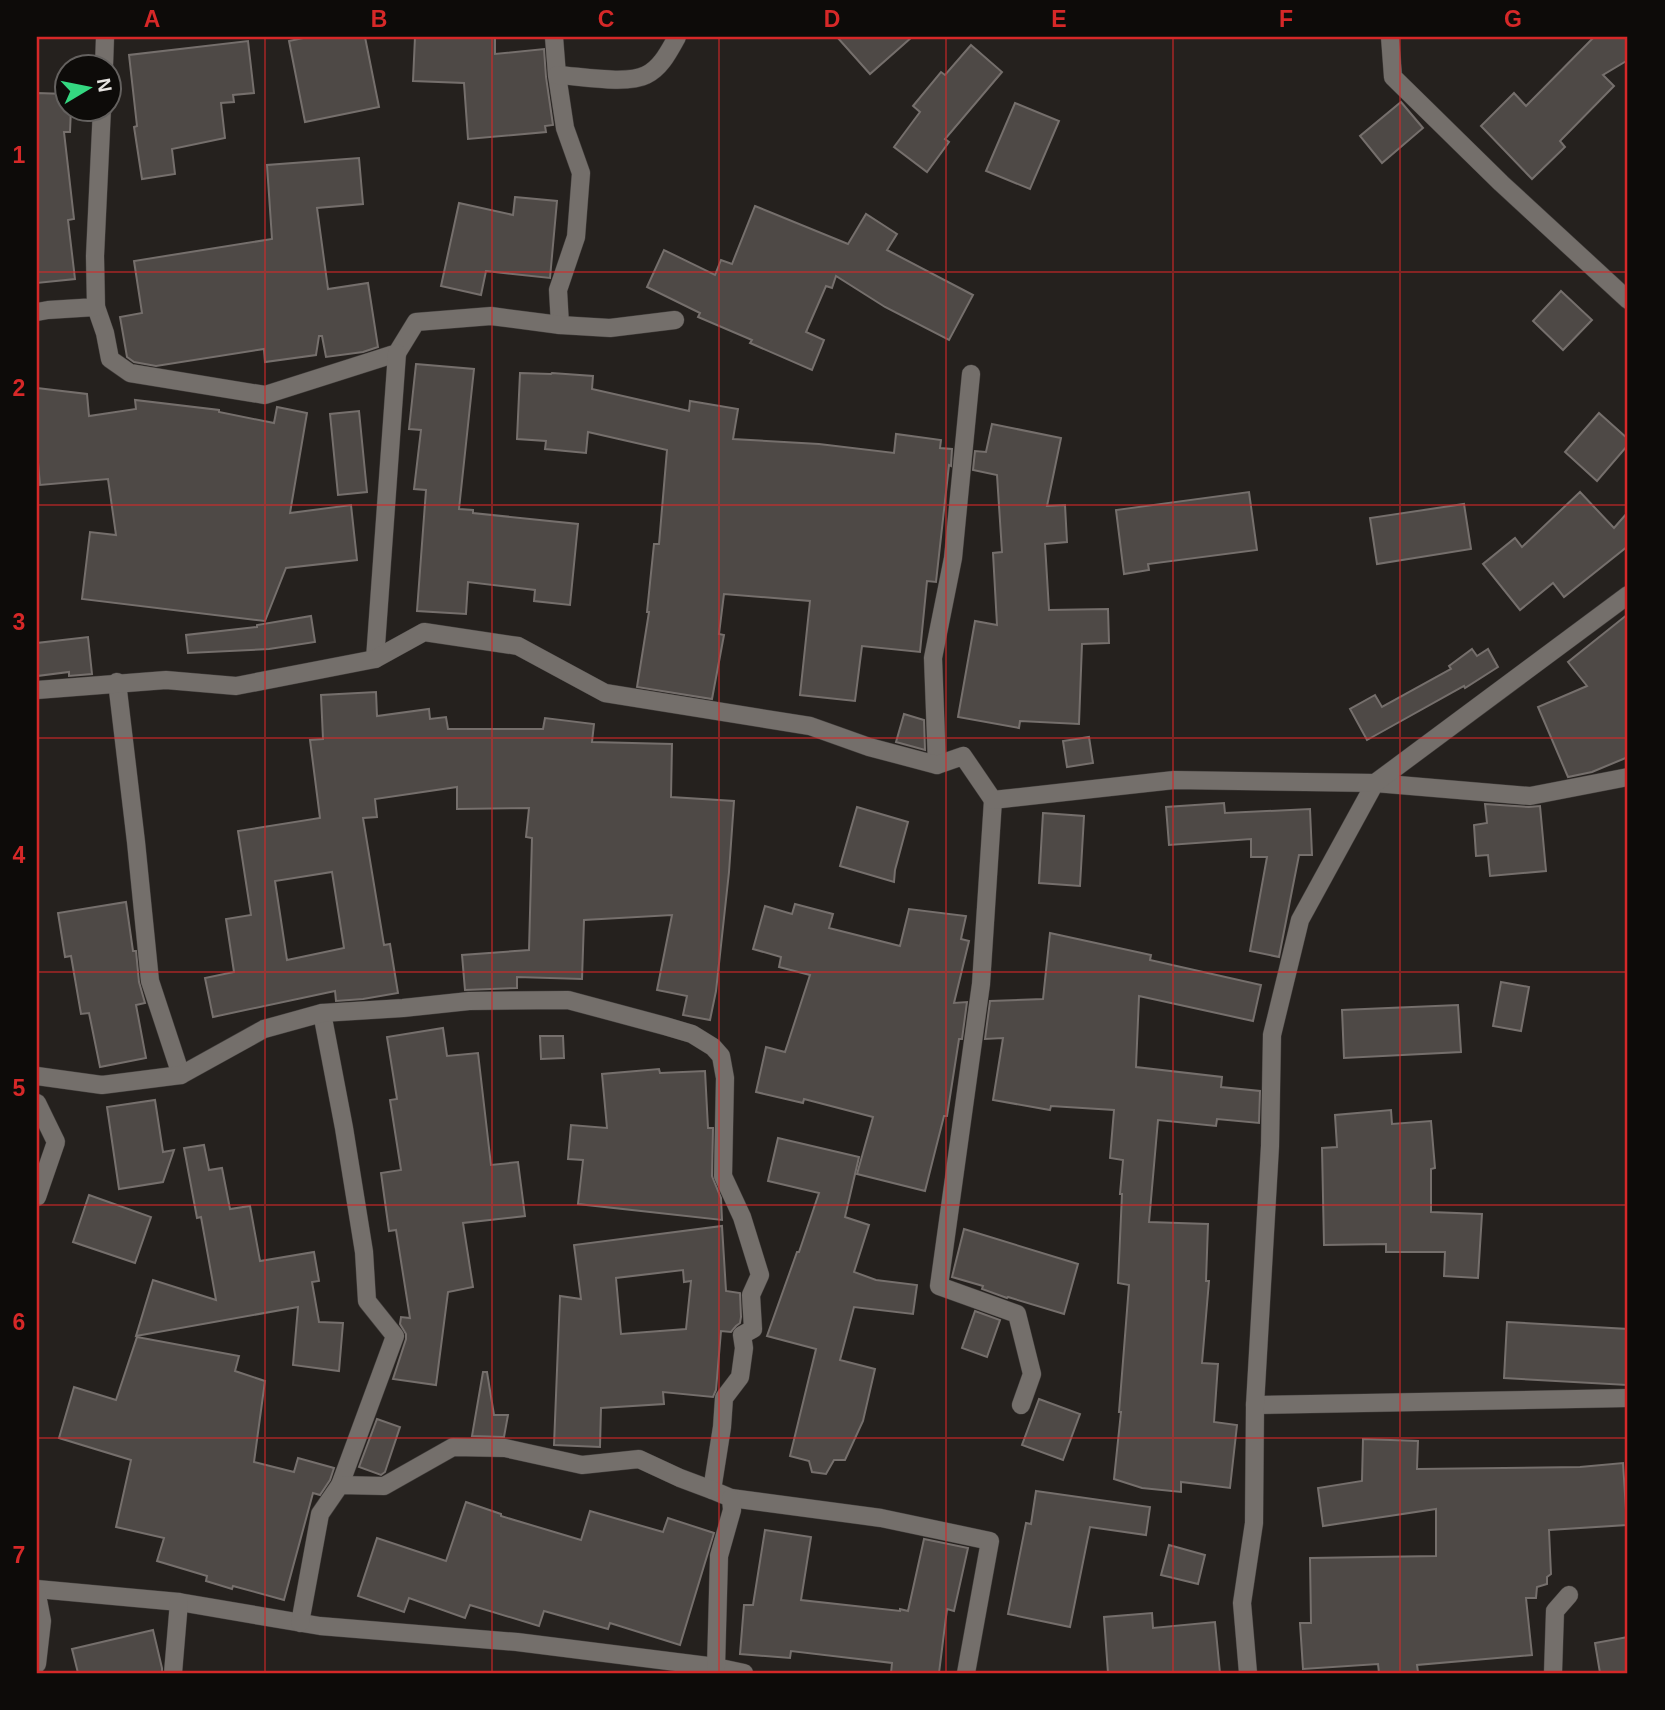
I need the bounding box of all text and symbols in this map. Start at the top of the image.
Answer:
text: A [144,6,160,32]
text: B [371,6,387,32]
text: C [598,6,614,32]
text: D [824,6,840,32]
text: E [1051,6,1067,32]
text: F [1279,6,1293,32]
text: G [1504,6,1522,32]
north arrow [52,52,122,122]
text: N [93,77,116,94]
text: 1 [13,142,26,168]
text: 2 [13,375,25,401]
text: 3 [13,609,25,635]
text: 4 [13,842,26,868]
text: 5 [13,1075,26,1101]
text: 6 [13,1309,25,1335]
text: 7 [13,1542,25,1568]

